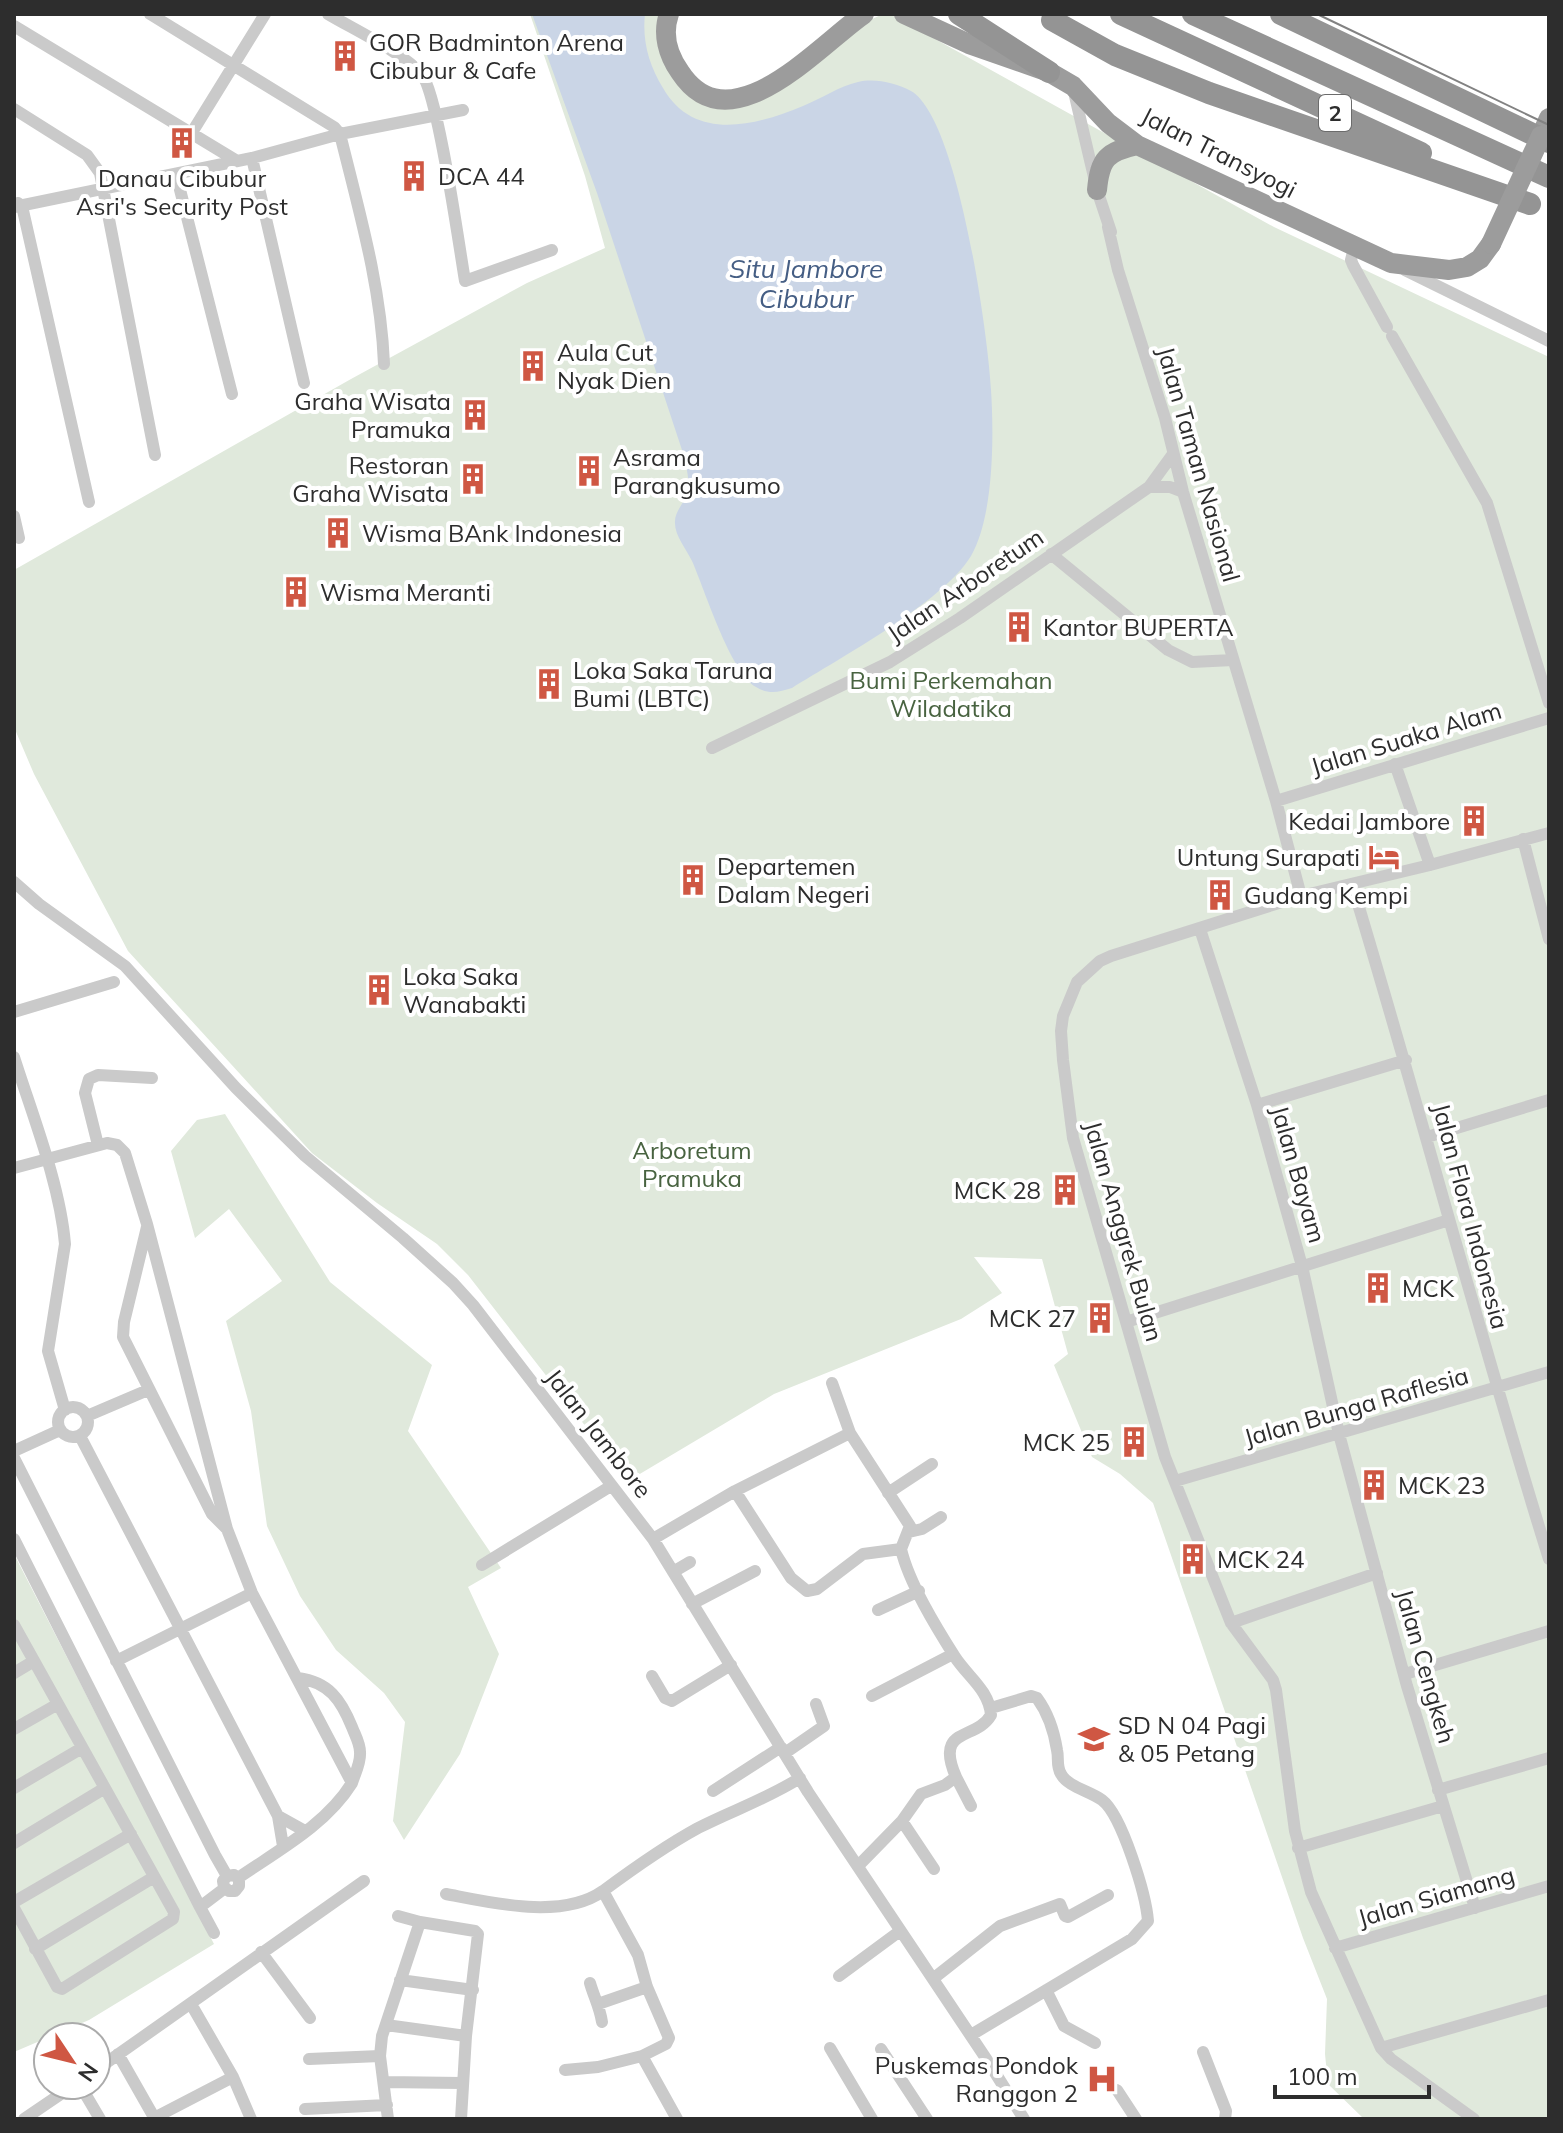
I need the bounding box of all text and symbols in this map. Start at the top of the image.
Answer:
place label: GOR Badminton Arena Cibubur & Cafe [369,27,624,85]
building icon: GOR Badminton Arena Cibubur & Cafe [328,39,362,73]
road number: 2 [1319,95,1351,131]
street label: Jalan Transyogi [1136,100,1302,204]
building icon: Danau Cibubur Asri's Security Post [165,126,199,160]
building icon: DCA 44 [397,159,431,193]
place label: DCA 44 [438,161,525,191]
place label: Danau Cibubur Asri's Security Post [76,163,288,221]
water label: Situ Jambore Cibubur [729,252,883,315]
place label: Aula Cut Nyak Dien [557,337,671,395]
street label: Jalan Taman Nasional [1151,343,1247,585]
building icon: Aula Cut Nyak Dien [516,349,550,383]
place label: Graha Wisata Pramuka [294,386,451,444]
building icon: Graha Wisata Pramuka [458,398,492,432]
place label: Asrama Parangkusumo [613,442,781,500]
place label: Restoran Graha Wisata [292,450,449,508]
building icon: Asrama Parangkusumo [572,454,606,488]
building icon: Restoran Graha Wisata [456,462,490,496]
building icon: Wisma BAnk Indonesia [321,516,355,550]
place label: Wisma BAnk Indonesia [362,518,622,548]
street label: Jalan Arboretum [881,522,1049,648]
building icon: Wisma Meranti [279,575,313,609]
place label: Wisma Meranti [320,577,491,607]
building icon: Kantor BUPERTA [1002,610,1036,644]
place label: Kantor BUPERTA [1043,612,1234,642]
place label: Loka Saka Taruna Bumi (LBTC) [573,655,773,713]
park label: Bumi Perkemahan Wiladatika [849,665,1053,723]
building icon: Loka Saka Taruna Bumi (LBTC) [532,667,566,701]
street label: Jalan Suaka Alam [1307,695,1505,781]
building icon: Kedai Jambore [1457,804,1491,838]
place label: Kedai Jambore [1288,806,1450,836]
hotel icon: Untung Surapati [1367,840,1401,874]
place label: Untung Surapati [1177,842,1360,872]
place label: Departemen Dalam Negeri [717,851,870,909]
building icon: Departemen Dalam Negeri [676,863,710,897]
building icon: Gudang Kempi [1203,878,1237,912]
place label: Gudang Kempi [1244,880,1408,910]
place label: Loka Saka Wanabakti [403,961,526,1019]
building icon: Loka Saka Wanabakti [362,973,396,1007]
street label: Jalan Flora Indonesia [1426,1100,1516,1332]
street label: Jalan Bayam [1265,1102,1333,1246]
street label: Jalan Anggrek Bulan [1078,1117,1170,1345]
park label: Arboretum Pramuka [632,1135,752,1193]
building icon: MCK 28 [1048,1173,1082,1207]
place label: MCK 28 [954,1175,1041,1205]
building icon: MCK [1361,1271,1395,1305]
place label: MCK [1402,1273,1455,1303]
building icon: MCK 27 [1083,1301,1117,1335]
place label: MCK 27 [989,1303,1076,1333]
street label: Jalan Bunga Raflesia [1240,1360,1472,1452]
street label: Jalan Jambore [539,1362,659,1504]
building icon: MCK 25 [1117,1425,1151,1459]
place label: MCK 25 [1023,1427,1110,1457]
building icon: MCK 23 [1357,1468,1391,1502]
place label: MCK 23 [1398,1470,1485,1500]
building icon: MCK 24 [1176,1542,1210,1576]
place label: MCK 24 [1217,1544,1304,1574]
street label: Jalan Cengkeh [1390,1585,1462,1747]
place label: SD N 04 Pagi & 05 Petang [1118,1710,1266,1768]
school or university icon: SD N 04 Pagi & 05 Petang [1077,1722,1111,1756]
street label: Jalan Siamang [1354,1859,1518,1933]
north arrow [32,2021,112,2101]
scale bar [1275,2049,1429,2099]
place label: Puskemas Pondok Ranggon 2 [875,2050,1079,2108]
text: N [72,2058,105,2087]
text: 100 m [1287,2061,1358,2091]
hospital icon: Puskemas Pondok Ranggon 2 [1085,2062,1119,2096]

